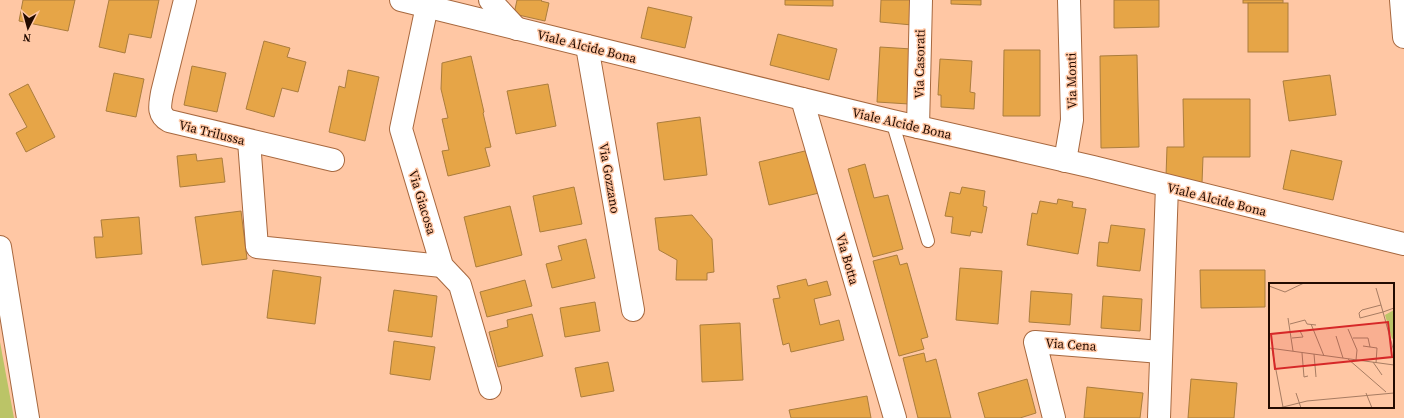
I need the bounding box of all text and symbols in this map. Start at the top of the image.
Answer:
north arrow [8,8,48,48]
street label: Viale Alcide Bona [535,26,639,67]
street label: Via Casorati [910,29,929,99]
text: N [22,30,32,45]
street label: Via Monti [1063,53,1080,109]
street label: Viale Alcide Bona [850,104,954,143]
street label: Via Trilussa [177,116,247,149]
street label: Via Gozzano [595,141,624,215]
street label: Via Giacosa [405,168,441,237]
street label: Viale Alcide Bona [1165,179,1269,220]
street label: Via Botta [832,232,863,287]
inset map [1269,283,1394,408]
street label: Via Cena [1045,334,1097,355]

